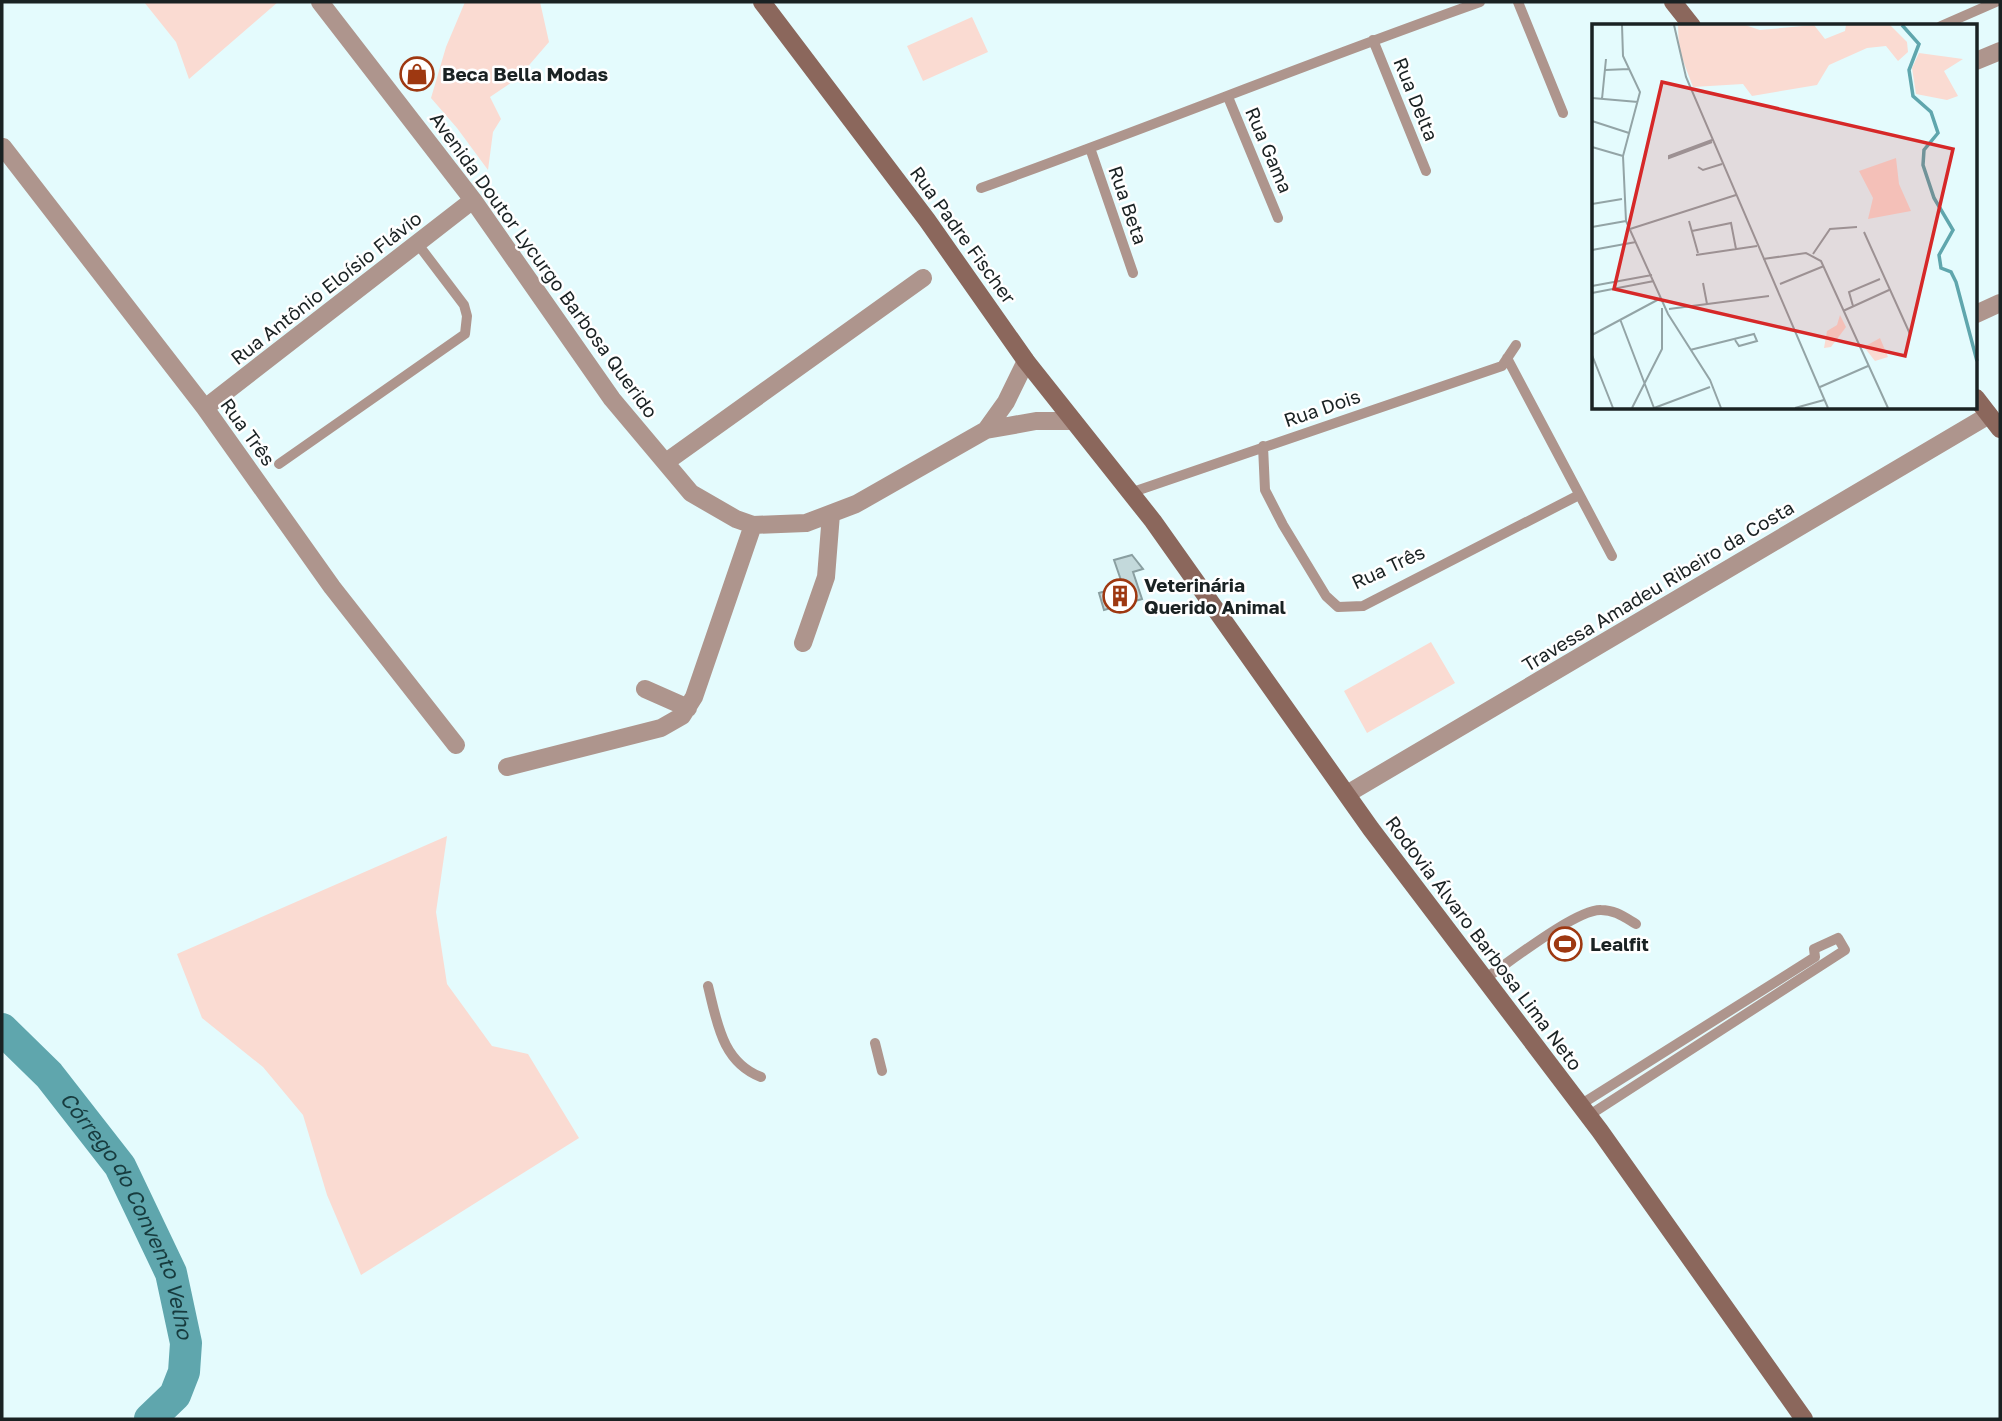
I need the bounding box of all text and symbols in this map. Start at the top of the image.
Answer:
inset map [1592,24,1978,410]
street label: Rua Delta [1389,54,1444,144]
shop icon: Beca Bella Modas [398,55,436,93]
place label: Beca Bella Modas [442,62,608,85]
street label: Rua Gama [1241,103,1298,196]
street label: Avenida Doutor Lycurgo Barbosa Querido [426,107,663,422]
street label: Rua Padre Fischer [906,162,1021,308]
street label: Rua Beta [1104,163,1153,247]
street label: Rua Antônio Eloísio Flávio [226,206,426,369]
street label: Rua Dois [1281,384,1363,431]
street label: Rua Três [216,393,281,470]
street label: Travessa Amadeu Ribeiro da Costa [1518,495,1798,676]
street label: Rua Três [1348,540,1428,593]
place label: Veterinária Querido Animal [1144,573,1286,618]
building icon: Veterinária Querido Animal [1101,577,1139,615]
street label: Rodovia Álvaro Barbosa Lima Neto [1381,811,1588,1074]
sports icon: Lealfit [1546,925,1584,963]
place label: Lealfit [1590,932,1649,955]
water label: Córrego do Convento Velho [55,1086,199,1343]

